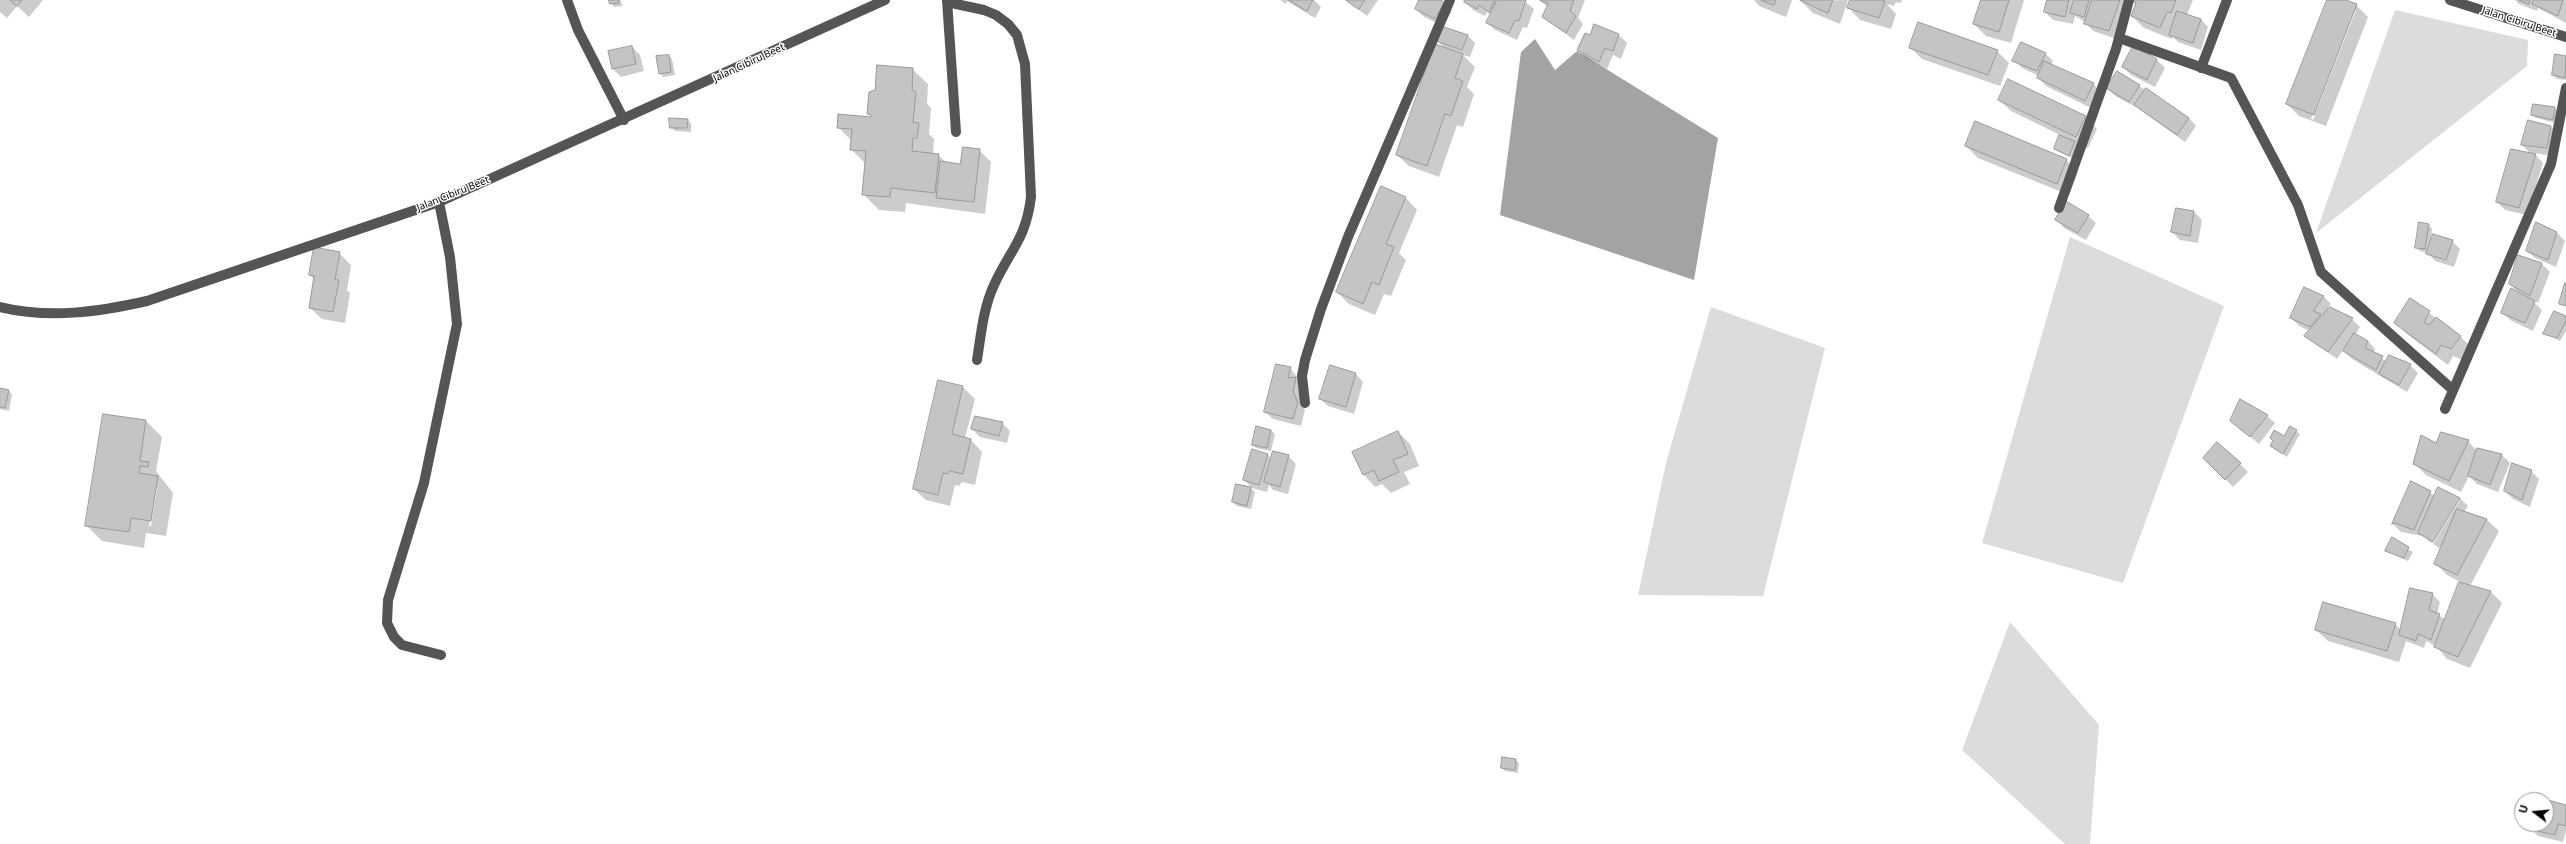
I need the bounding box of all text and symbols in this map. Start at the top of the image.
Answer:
street label: Jalan Cibiru Beet [2480,4,2558,40]
street label: Jalan Cibiru Beet [711,41,787,85]
street label: Jalan Cibiru Beet [415,174,491,214]
north arrow [2514,792,2554,832]
text: U [2515,803,2531,815]

